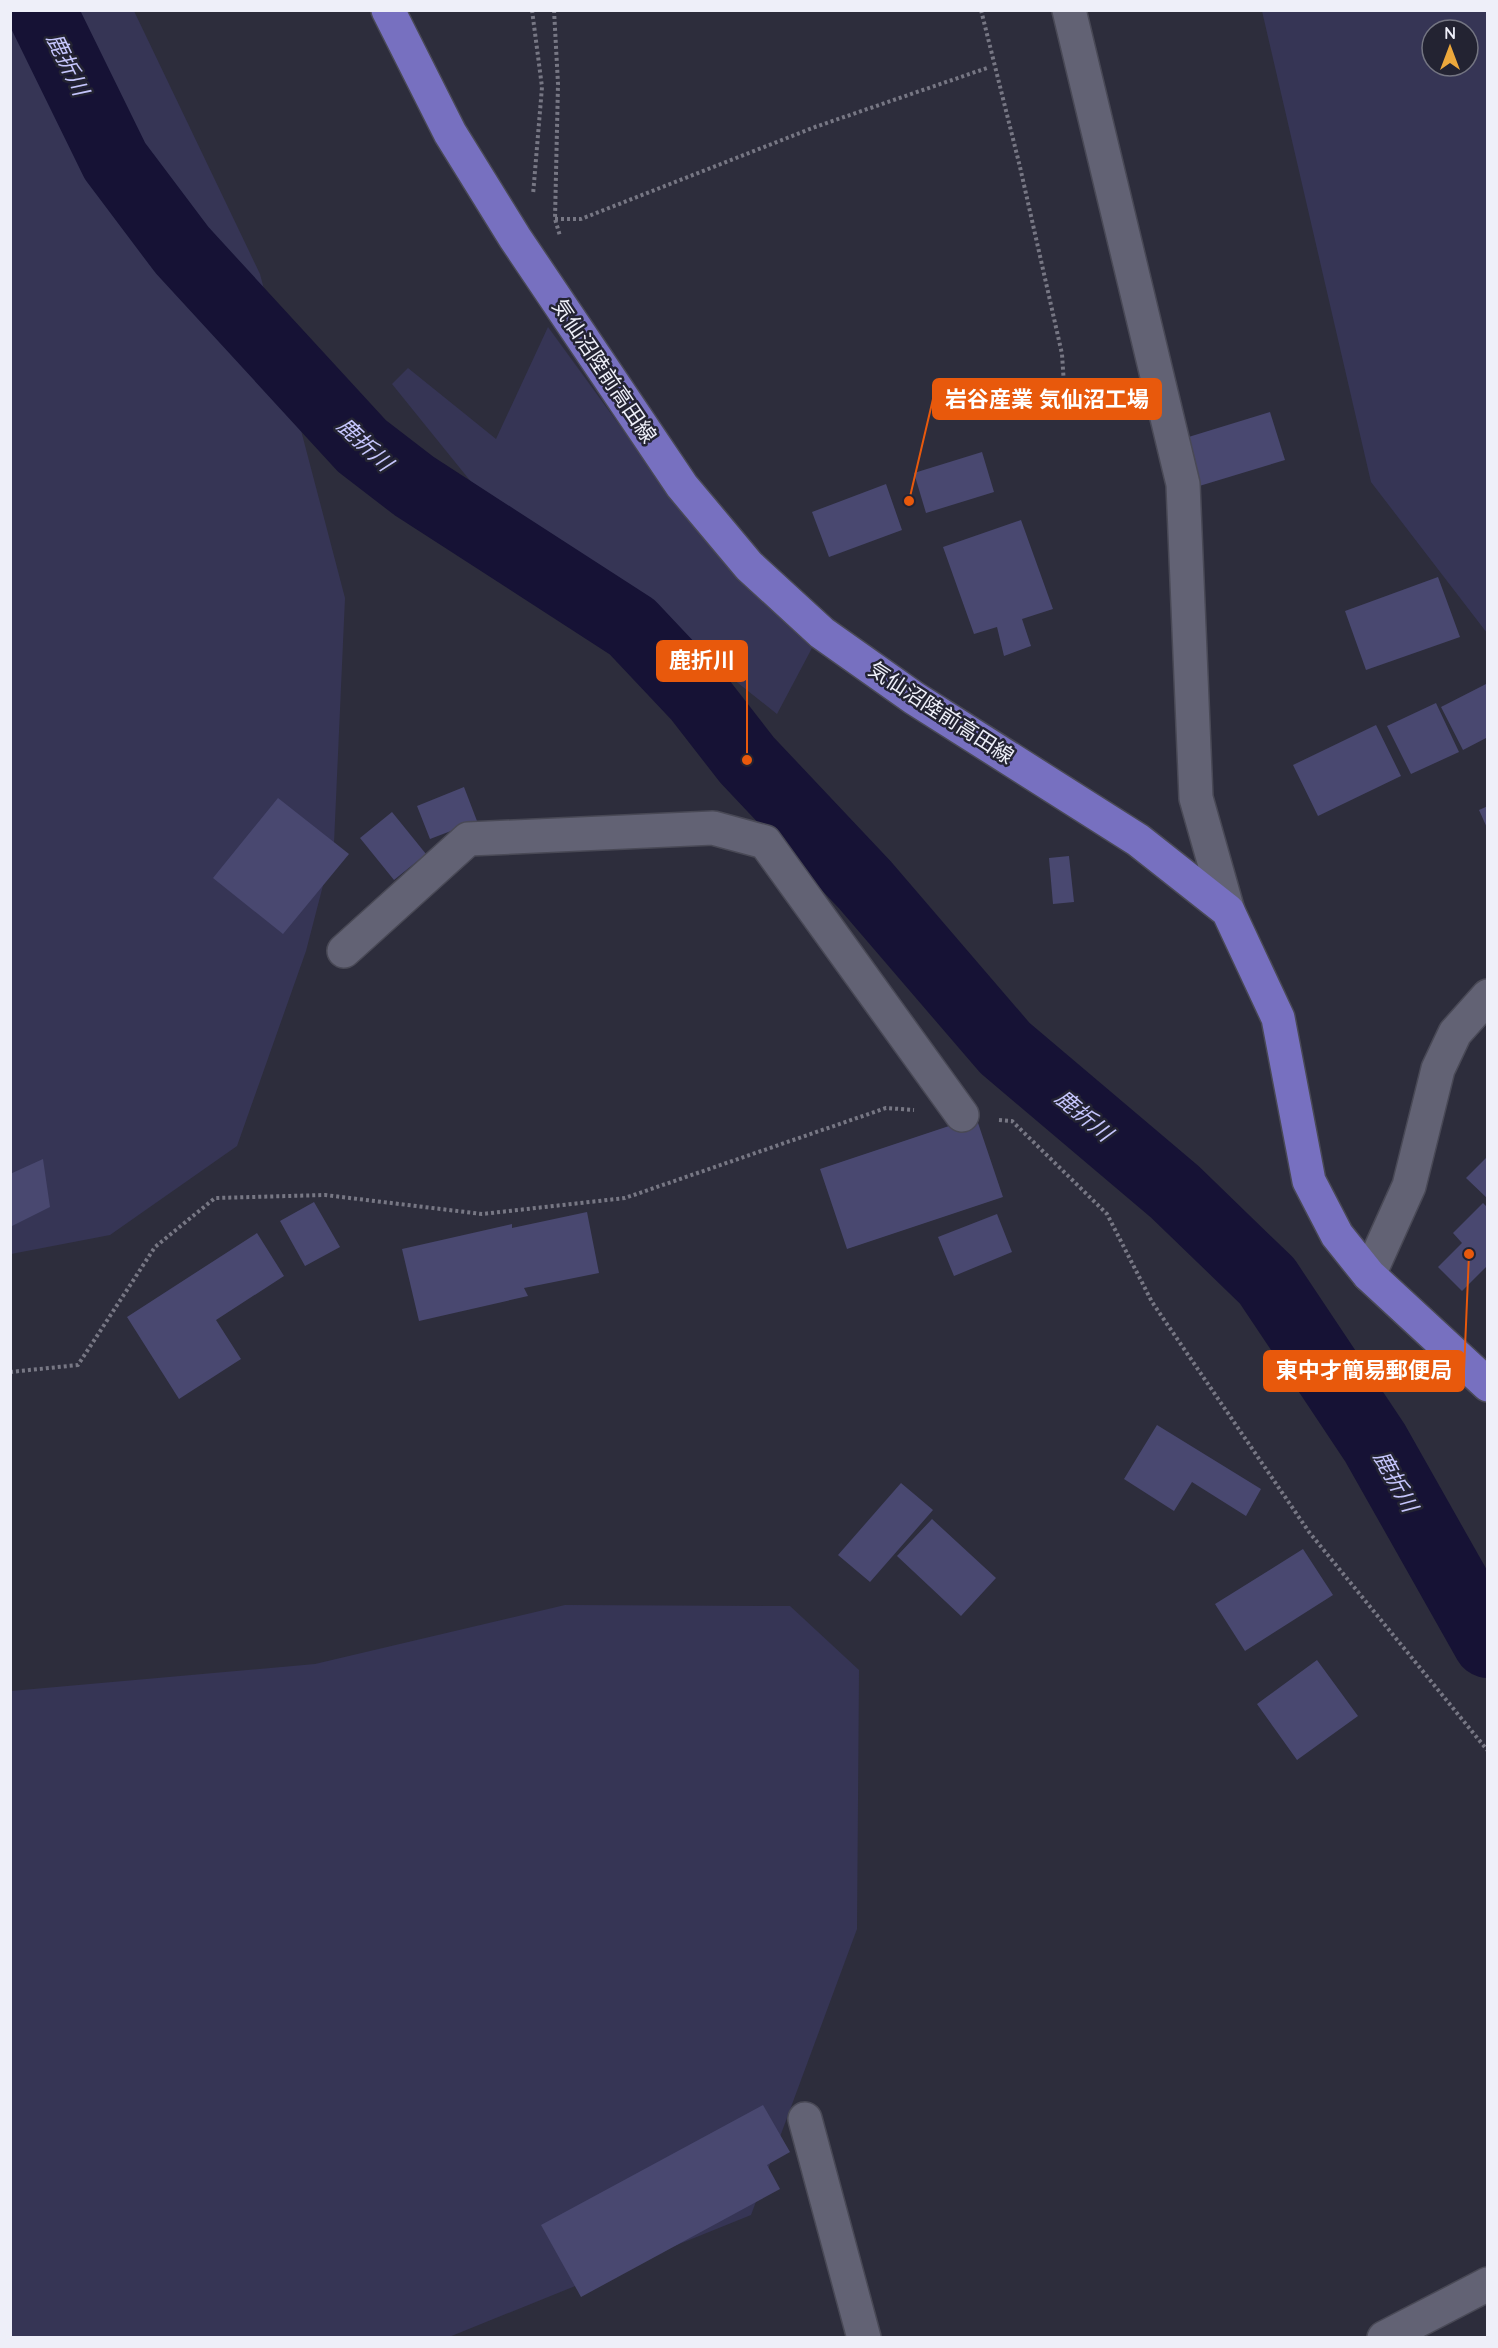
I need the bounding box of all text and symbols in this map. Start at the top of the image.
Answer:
north arrow [1420,18,1480,78]
text: N [1444,23,1456,43]
water label: 鹿折川 [41,28,96,102]
street label: 気仙沼陸前高田線 [547,294,663,447]
callout: 岩谷産業 気仙沼工場 [933,379,1161,419]
text: 岩谷産業 気仙沼工場 [945,385,1149,413]
water label: 鹿折川 [331,411,400,478]
callout: 鹿折川 [657,641,747,681]
text: 鹿折川 [669,646,735,674]
street label: 気仙沼陸前高田線 [864,656,1019,769]
water label: 鹿折川 [1050,1083,1120,1148]
callout: 東中才簡易郵便局 [1264,1351,1464,1391]
text: 東中才簡易郵便局 [1276,1356,1452,1384]
water label: 鹿折川 [1368,1445,1425,1518]

